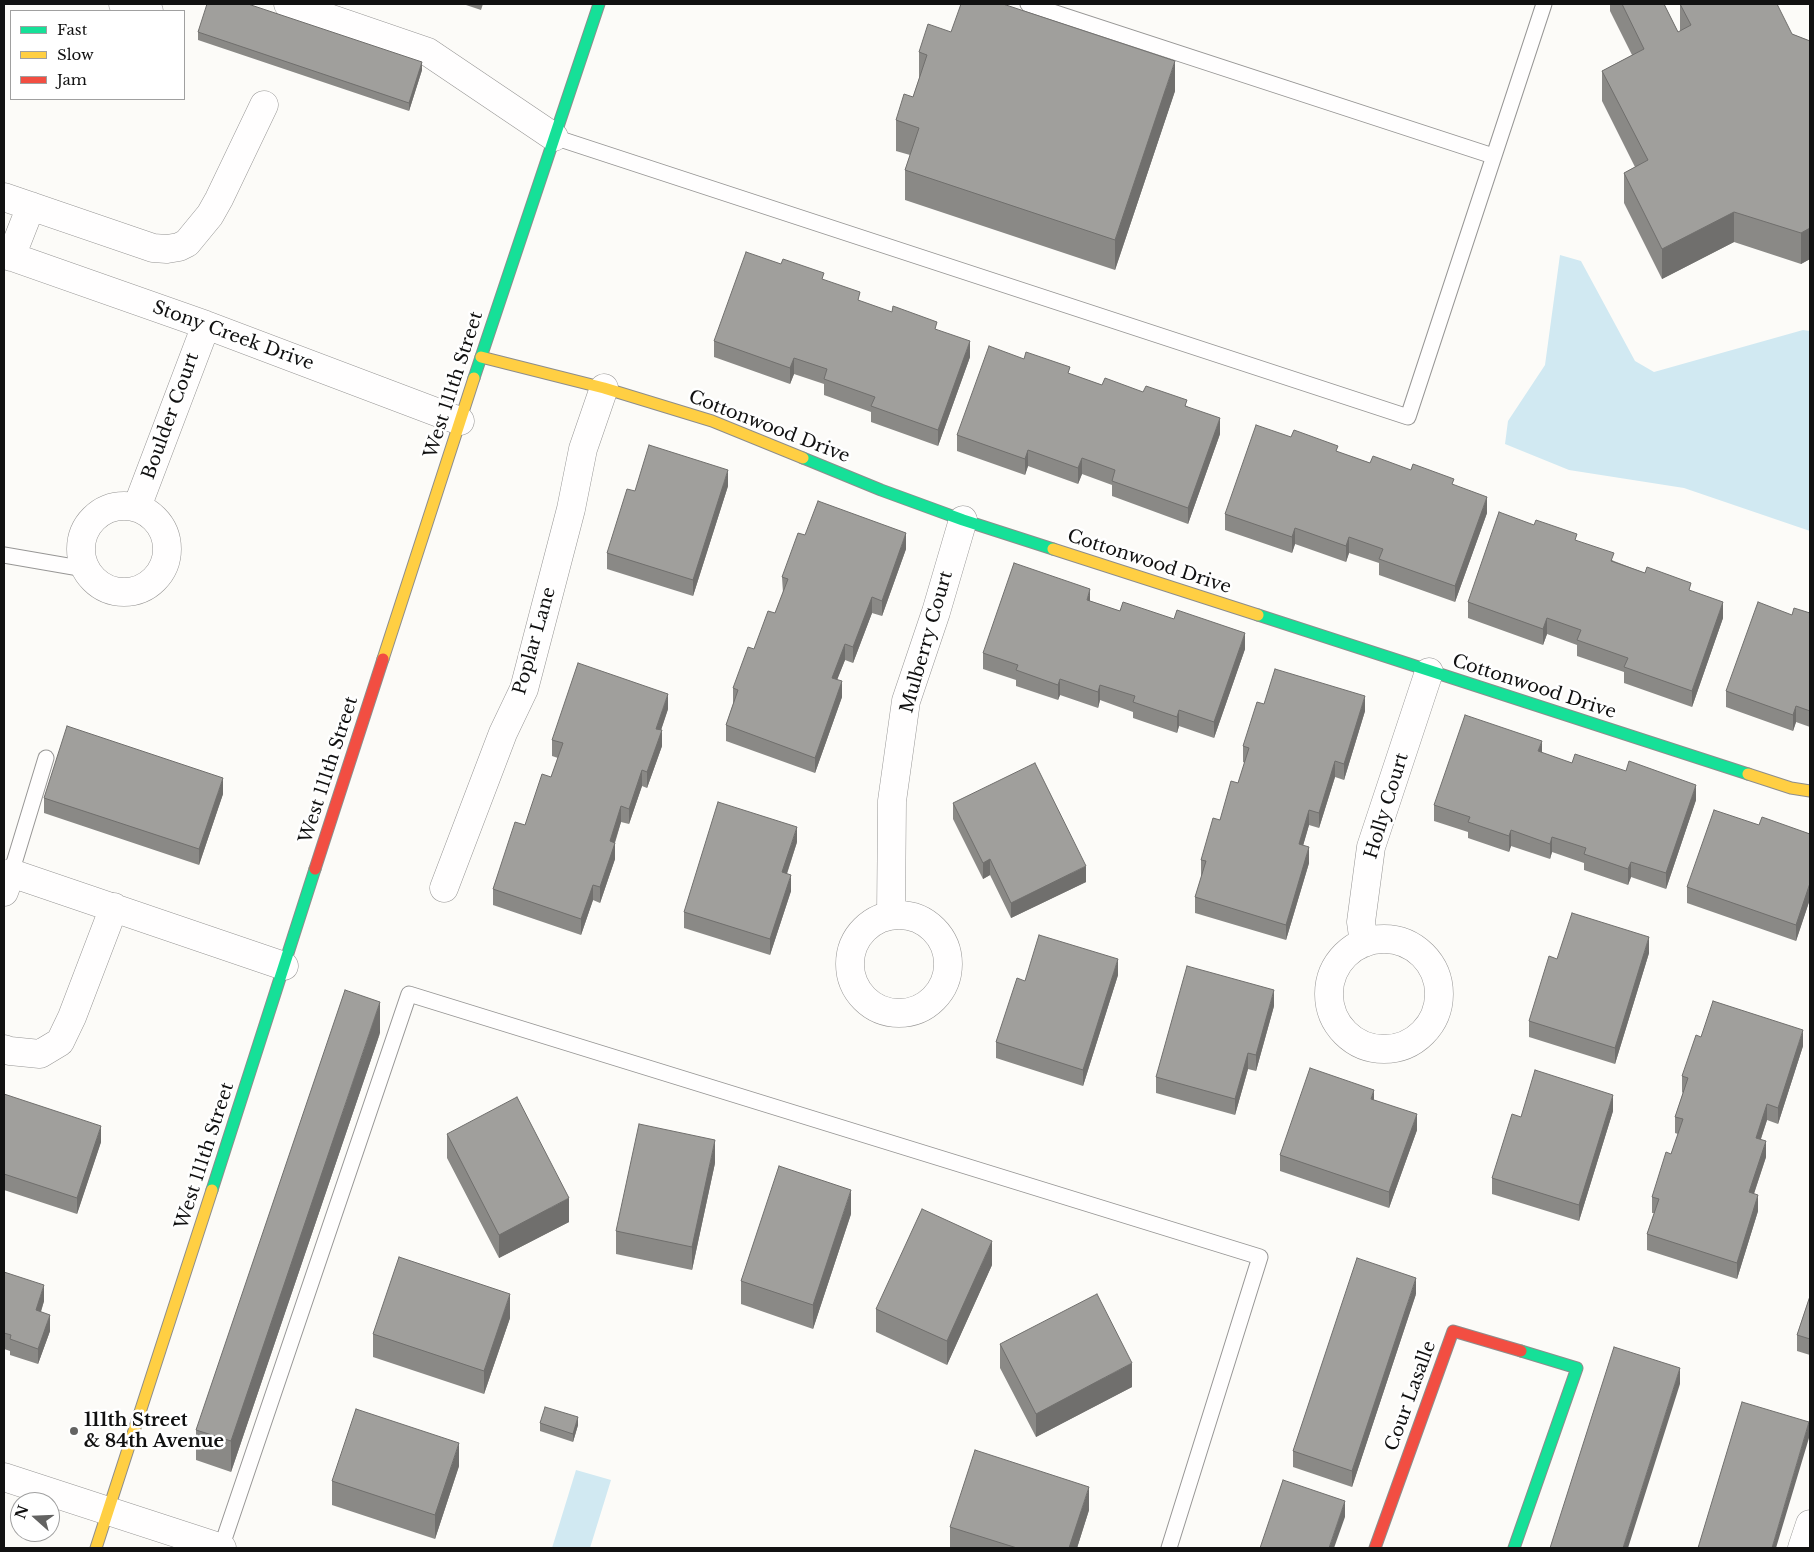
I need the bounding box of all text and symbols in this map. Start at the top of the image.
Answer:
legend [10,10,185,100]
text: Fast [57,20,87,39]
text: Slow [57,45,94,64]
text: Jam [57,70,87,89]
street label: Stony Creek Drive [149,297,317,375]
street label: West 111th Street [420,309,488,461]
street label: Boulder Court [138,350,204,482]
street label: Cottonwood Drive [685,386,853,468]
street label: Cottonwood Drive [1064,525,1234,599]
street label: Mulberry Court [896,568,958,716]
street label: Poplar Lane [509,585,561,697]
street label: Cottonwood Drive [1449,650,1619,724]
street label: West 111th Street [295,694,363,846]
street label: Holly Court [1361,750,1413,862]
street label: West 111th Street [171,1080,239,1232]
street label: Cour Lasalle [1381,1338,1441,1454]
place label: 111th Street & 84th Avenue [84,1410,224,1452]
marker: 111th Street & 84th Avenue [68,1425,80,1437]
north arrow [10,1492,60,1542]
text: N [11,1503,33,1521]

